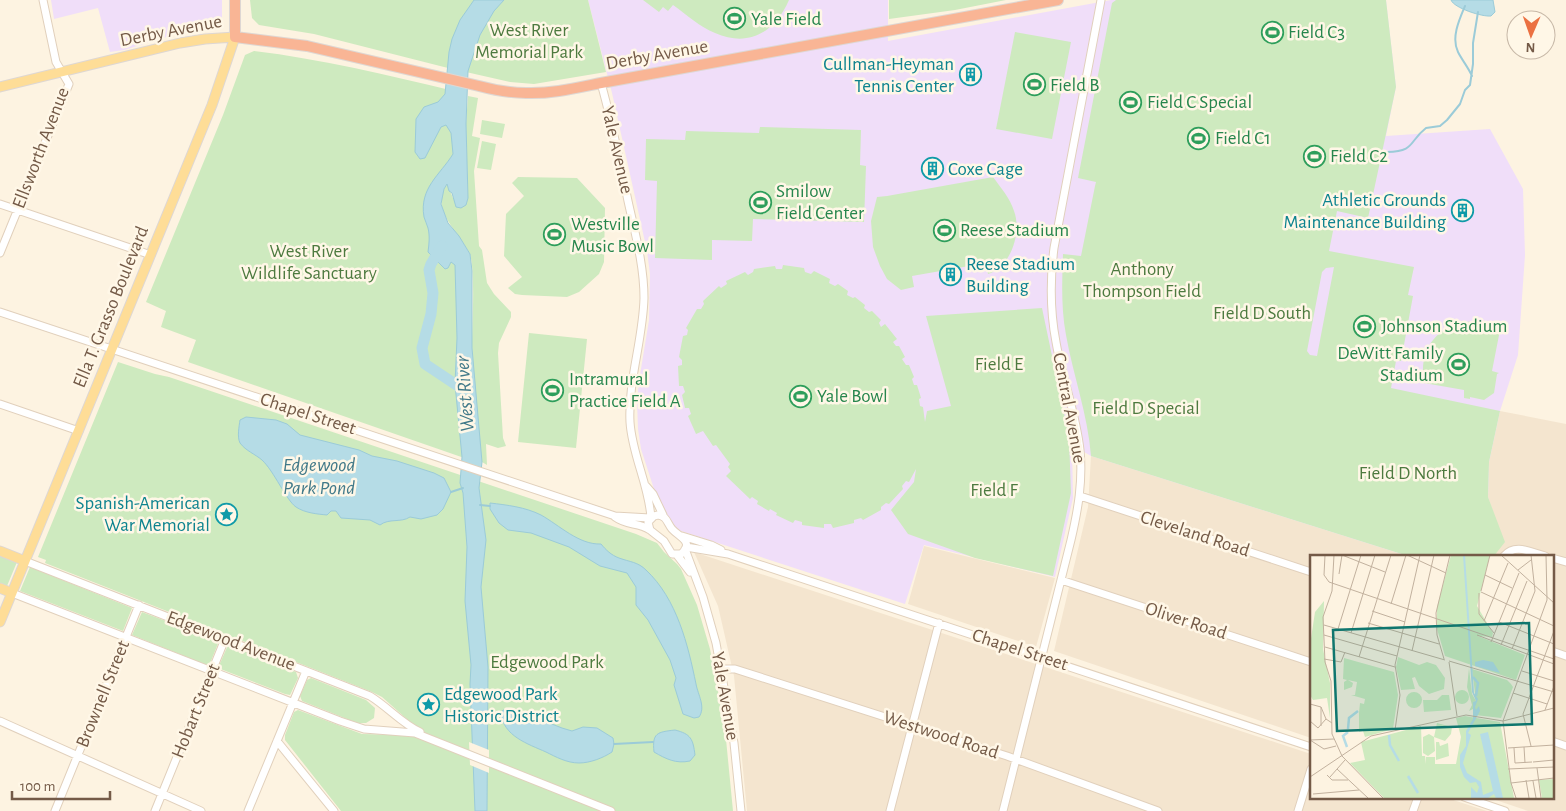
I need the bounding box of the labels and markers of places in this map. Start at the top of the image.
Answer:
sports icon: Yale Field [723,7,747,31]
place label: Yale Field [751,10,821,29]
sports icon: Field C3 [1260,20,1284,44]
place label: Field C3 [1288,23,1345,42]
place label: Cullman-Heyman Tennis Center [823,55,954,96]
building icon: Cullman-Heyman Tennis Center [958,63,982,87]
sports icon: Field B [1022,73,1046,97]
place label: Field B [1050,76,1099,95]
sports icon: Field C Special [1119,90,1143,114]
place label: Field C Special [1147,93,1252,112]
sports icon: Field C1 [1187,126,1211,150]
place label: Field C1 [1215,129,1271,148]
sports icon: Field C2 [1302,144,1326,168]
place label: Field C2 [1330,147,1388,166]
building icon: Coxe Cage [920,157,944,181]
place label: Coxe Cage [948,160,1023,179]
place label: Smilow Field Center [776,182,864,223]
sports icon: Smilow Field Center [748,190,772,214]
place label: Athletic Grounds Maintenance Building [1283,191,1447,232]
building icon: Athletic Grounds Maintenance Building [1450,199,1474,223]
place label: Westville Music Bowl [571,215,654,256]
sports icon: Reese Stadium [932,218,956,242]
place label: Reese Stadium [960,221,1069,240]
sports icon: Westville Music Bowl [543,223,567,247]
place label: Reese Stadium Building [966,255,1075,296]
building icon: Reese Stadium Building [938,263,962,287]
sports icon: Johnson Stadium [1353,314,1377,338]
place label: Johnson Stadium [1381,317,1507,336]
place label: DeWitt Family Stadium [1337,344,1443,385]
sports icon: DeWitt Family Stadium [1447,352,1471,376]
place label: Intramural Practice Field A [569,370,681,411]
sports icon: Intramural Practice Field A [541,378,565,402]
sports icon: Yale Bowl [789,384,813,408]
place label: Yale Bowl [817,387,888,406]
place label: Spanish-American War Memorial [76,494,210,535]
place icon: Spanish-American War Memorial [214,502,238,526]
place label: Edgewood Park Historic District [444,685,559,726]
place icon: Edgewood Park Historic District [416,693,440,717]

